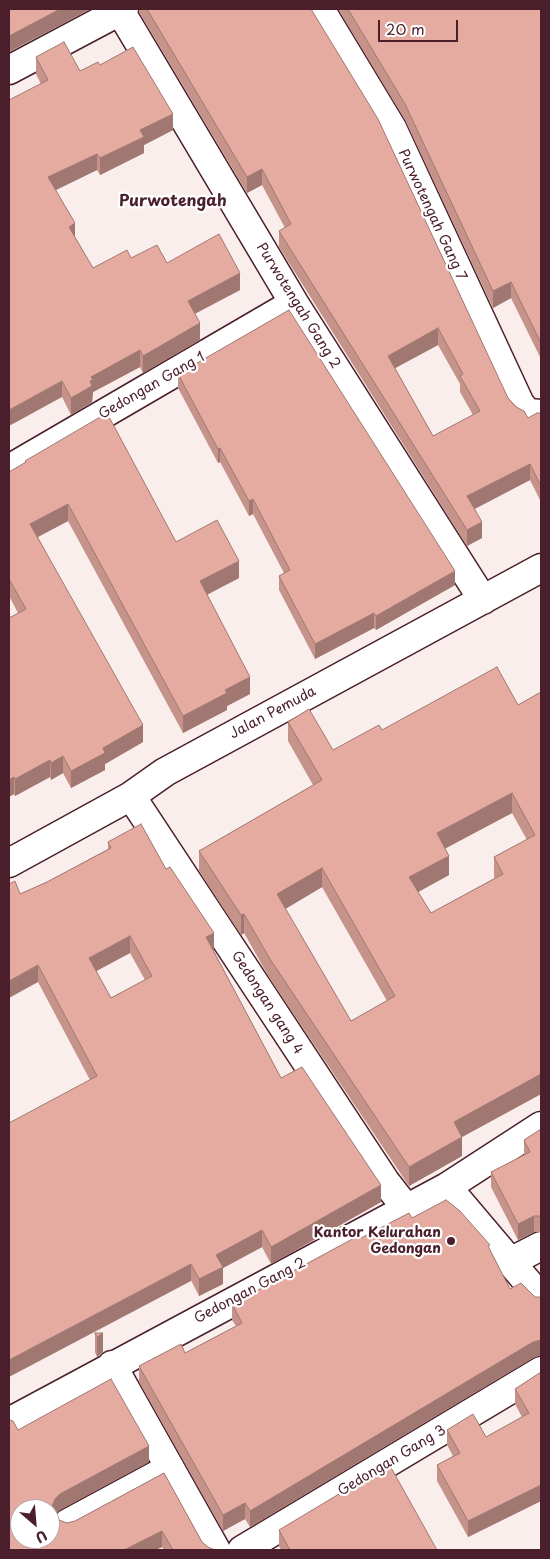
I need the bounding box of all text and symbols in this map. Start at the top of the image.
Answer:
scale bar [380,10,460,42]
text: 20 m [386,17,425,40]
street label: Purwotengah Gang 7 [394,147,470,283]
district label: Purwotengah [119,192,227,212]
street label: Purwotengah Gang 2 [252,240,344,372]
street label: Gedongan Gang 1 [96,349,208,423]
street label: Jalan Pemuda [227,683,319,743]
street label: Gedongan gang 4 [227,948,307,1058]
place label: Kantor Kelurahan Gedongan [314,1225,441,1258]
marker: Kantor Kelurahan Gedongan [445,1235,457,1247]
street label: Gedongan Gang 2 [191,1255,309,1327]
street label: Gedongan Gang 3 [335,1422,449,1500]
north arrow [10,1499,60,1549]
text: U [32,1525,51,1549]

